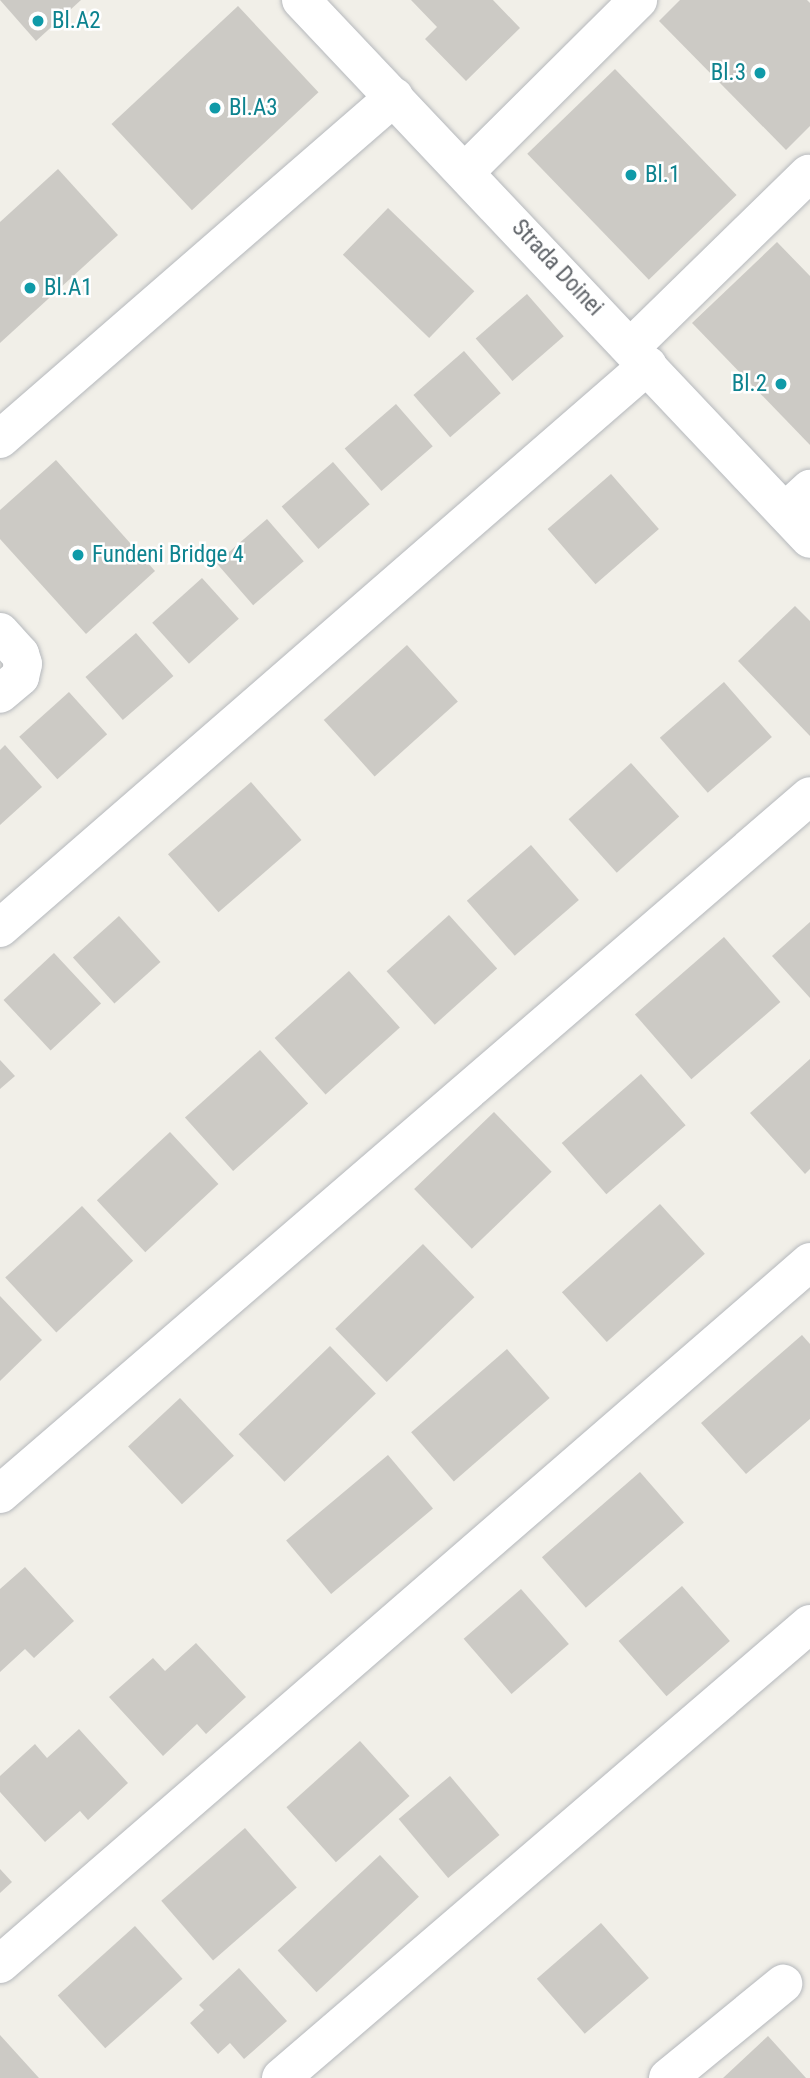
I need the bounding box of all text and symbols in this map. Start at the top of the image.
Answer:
place label: Bl.A2 [52,7,101,35]
marker: Bl.A2 [30,13,46,29]
place label: Bl.3 [711,59,746,87]
marker: Bl.3 [752,65,768,81]
place label: Bl.A3 [229,94,278,122]
marker: Bl.A3 [207,100,223,116]
place label: Bl.1 [645,161,680,189]
marker: Bl.1 [623,167,639,183]
street label: Strada Doinei [506,214,608,322]
place label: Bl.A1 [44,274,93,302]
marker: Bl.A1 [22,280,38,296]
place label: Bl.2 [732,370,767,398]
marker: Bl.2 [773,376,789,392]
place label: Fundeni Bridge 4 [92,541,244,569]
marker: Fundeni Bridge 4 [70,547,86,563]

